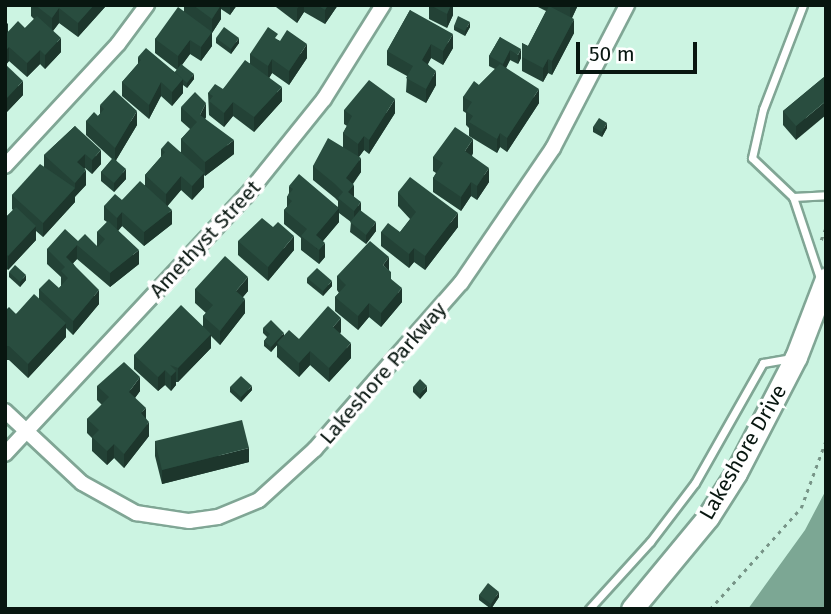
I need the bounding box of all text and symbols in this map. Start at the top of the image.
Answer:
scale bar [579,28,700,72]
text: 50 m [589,41,635,67]
street label: Amethyst Street [144,175,266,303]
street label: Lakeshore Parkway [314,297,452,449]
street label: Lakeshore Drive [694,380,792,524]

